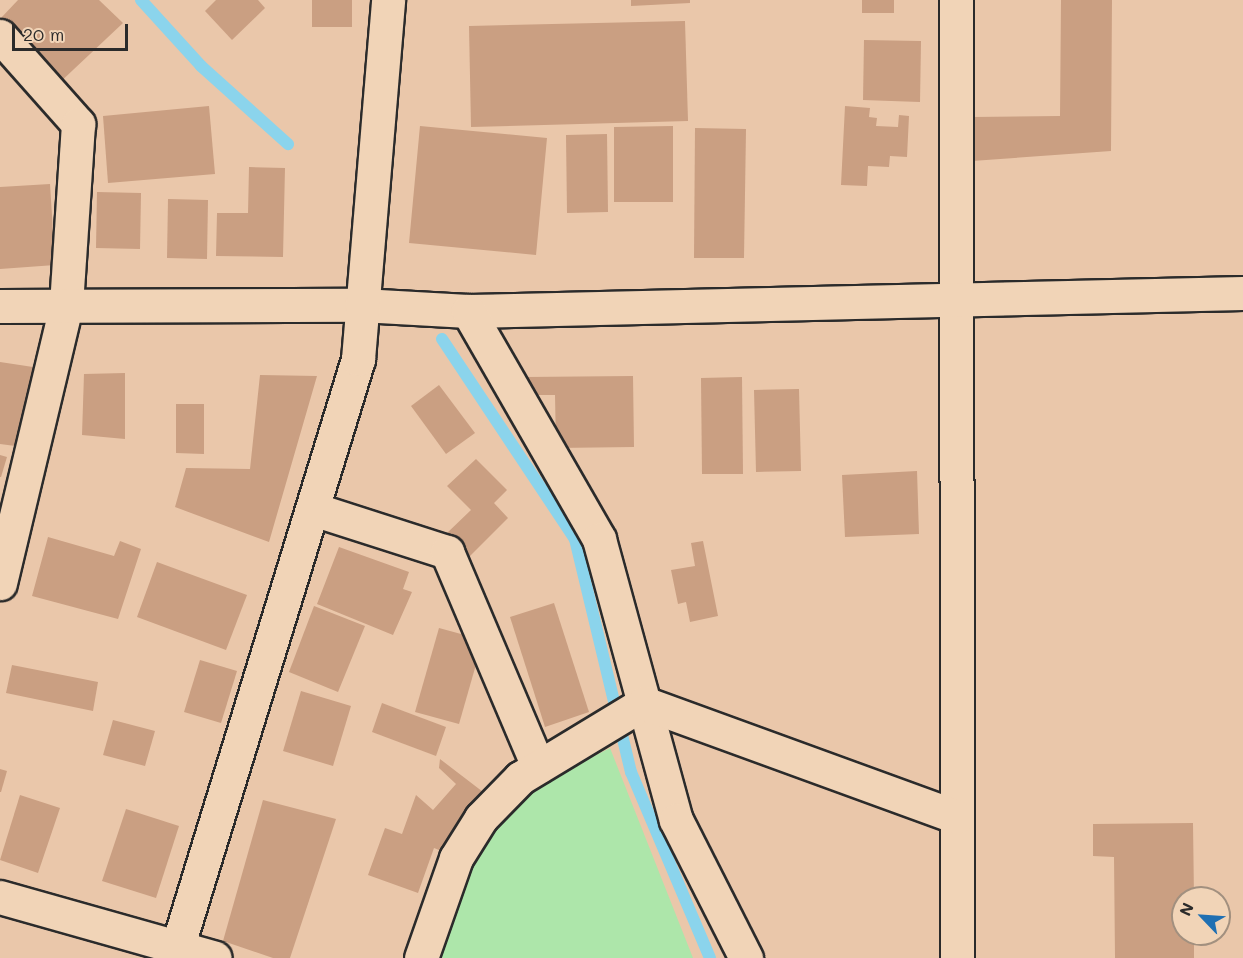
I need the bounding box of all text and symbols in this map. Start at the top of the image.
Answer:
scale bar [15,12,130,50]
text: 20 m [23,22,64,46]
north arrow [1171,886,1231,946]
text: N [1174,899,1198,919]

